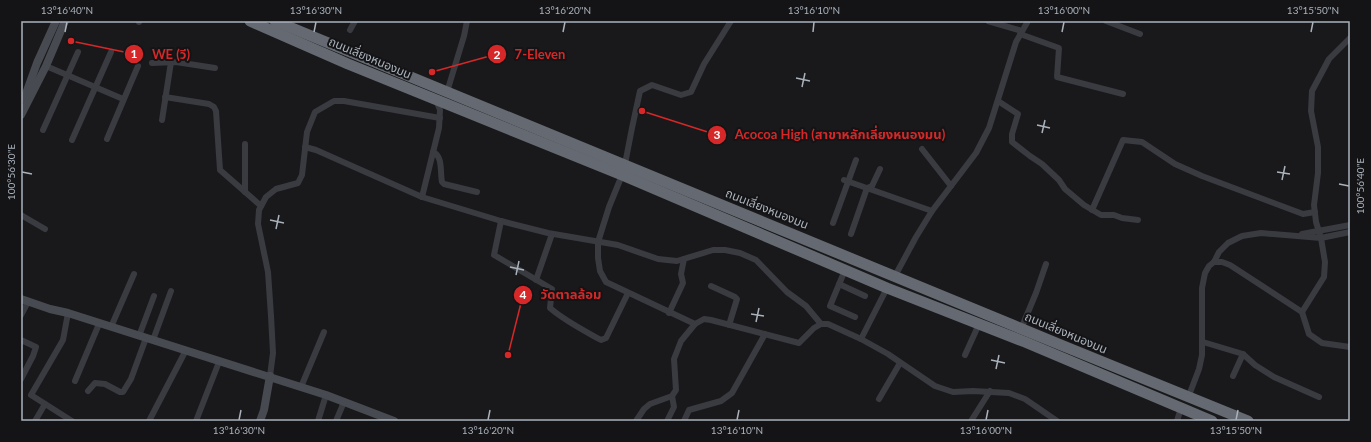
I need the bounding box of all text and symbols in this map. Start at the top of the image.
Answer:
text: 13°16'40"N [41,4,93,16]
text: 13°16'30"N [290,4,342,16]
text: 13°16'20"N [539,4,591,16]
text: 13°16'10"N [788,4,840,16]
text: 13°16'00"N [1038,4,1090,16]
text: 13°15'50"N [1287,4,1339,16]
street label: ถนนเลี่ยงหนองมน [327,32,414,82]
callout: WE (วี) [124,42,198,67]
callout: 7-Eleven [487,42,574,67]
text: 1 [131,46,138,61]
text: WE (วี) [152,46,190,62]
text: 7-Eleven [515,46,565,62]
text: 2 [494,47,501,62]
callout: Acocoa High (สาขาหลักเลี่ยงหนองมน) [707,122,953,147]
text: Acocoa High (สาขาหลักเลี่ยงหนองมน) [734,125,946,142]
text: 3 [714,127,721,142]
text: 100°56'30"E [5,144,17,200]
text: 100°56'40"E [1354,158,1366,214]
street label: ถนนเลี่ยงหนองมน [723,184,811,232]
callout: วัดตาลล้อม [513,282,610,307]
text: วัดตาลล้อม [541,286,601,302]
text: 4 [520,287,527,302]
street label: ถนนเลี่ยงหนองมน [1023,307,1110,357]
text: 13°16'30"N [213,424,265,436]
text: 13°16'20"N [462,424,514,436]
text: 13°16'10"N [711,424,763,436]
text: 13°16'00"N [960,424,1012,436]
text: 13°15'50"N [1210,424,1262,436]

